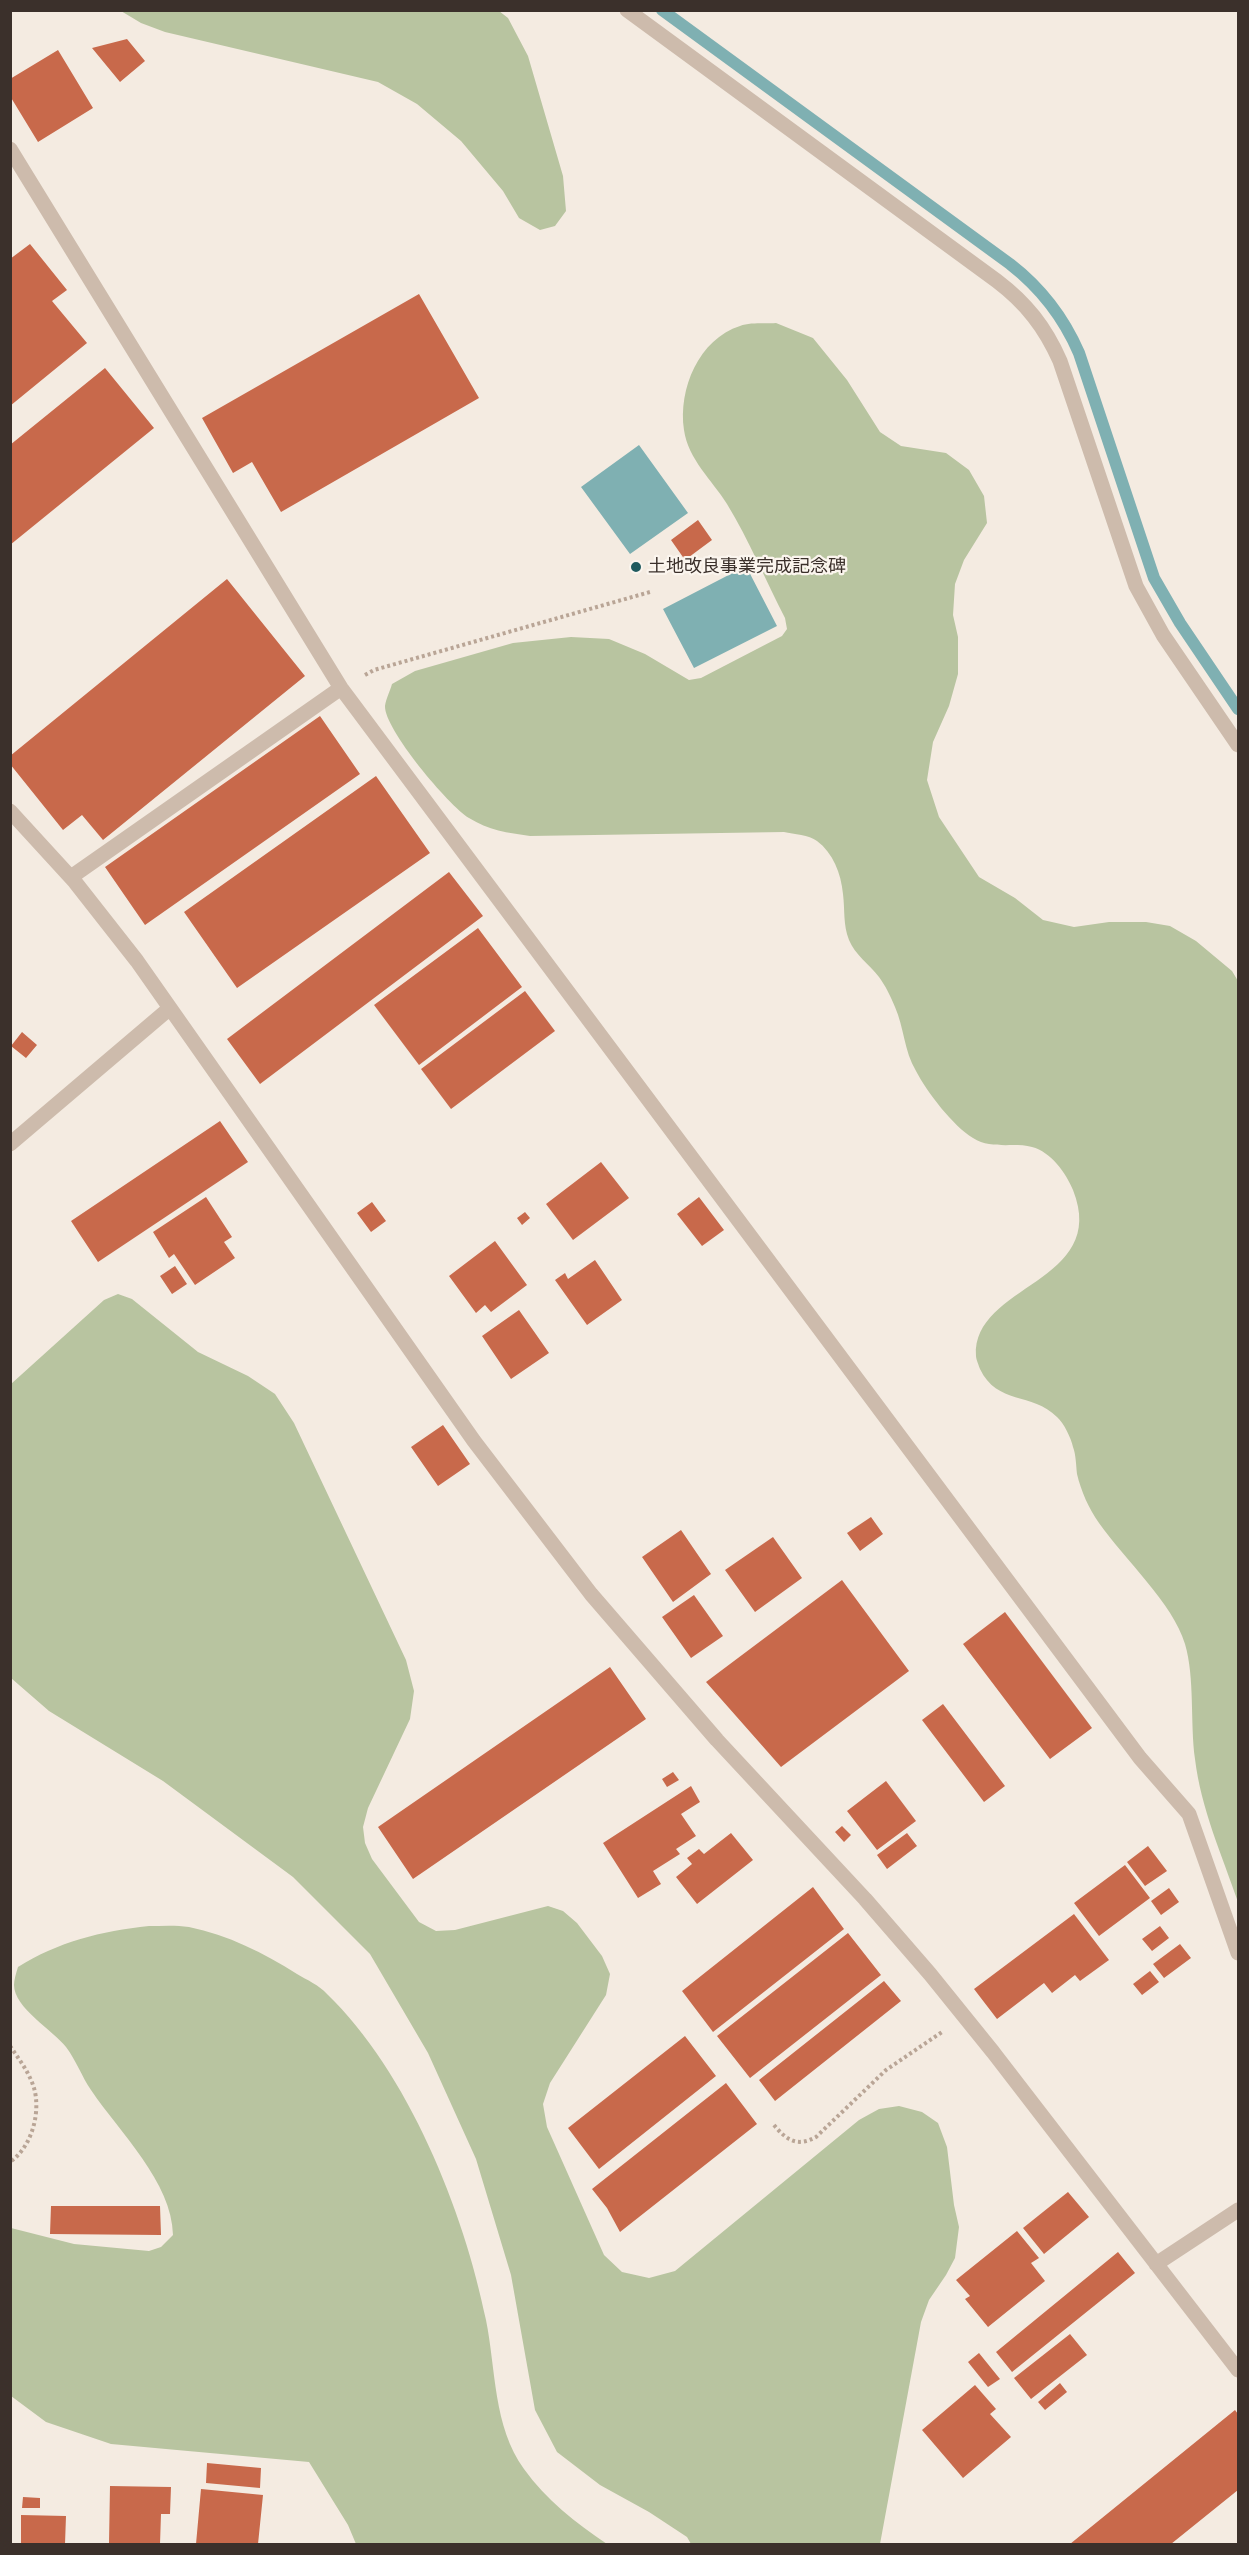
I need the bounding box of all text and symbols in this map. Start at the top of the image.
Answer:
place label: 土地改良事業完成記念碑 [648,556,846,578]
marker: 土地改良事業完成記念碑 [629,560,643,574]

